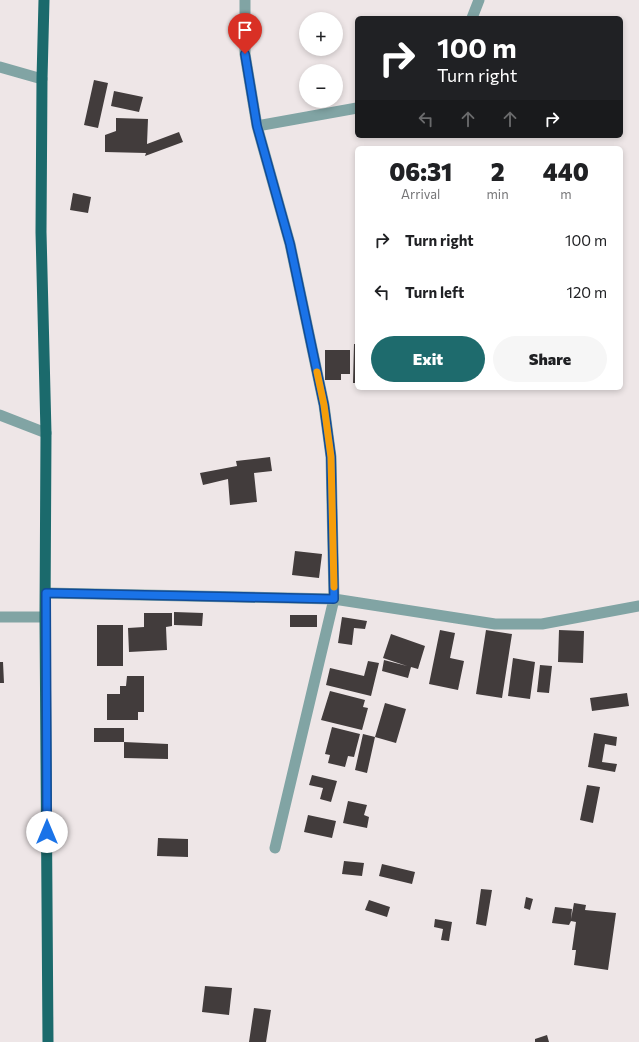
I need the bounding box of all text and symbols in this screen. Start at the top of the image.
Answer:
map controls [299,12,343,108]
button: + [299,12,343,56]
pin [228,13,262,54]
icon: arrive [234,19,256,41]
text: 100 m [437,30,517,64]
icon: right [371,32,423,84]
button: − [299,64,343,108]
text: Turn right [437,64,517,86]
icon: left [415,108,437,130]
icon: ahead [457,108,479,130]
icon: ahead [499,108,521,130]
icon: right [541,108,563,130]
text: 06:31 [389,157,452,186]
text: 2 [491,157,505,186]
text: 440 [543,157,589,186]
text: Arrival [401,186,440,202]
text: min [487,186,509,202]
text: m [560,186,571,202]
icon: right [371,229,393,251]
text: Turn right [405,231,474,249]
text: 100 m [565,231,607,249]
icon: left [371,281,393,303]
text: Turn left [405,283,464,301]
text: 120 m [567,283,607,301]
button: Exit [371,336,485,382]
button: Share [493,336,607,382]
position arrow [26,811,68,853]

